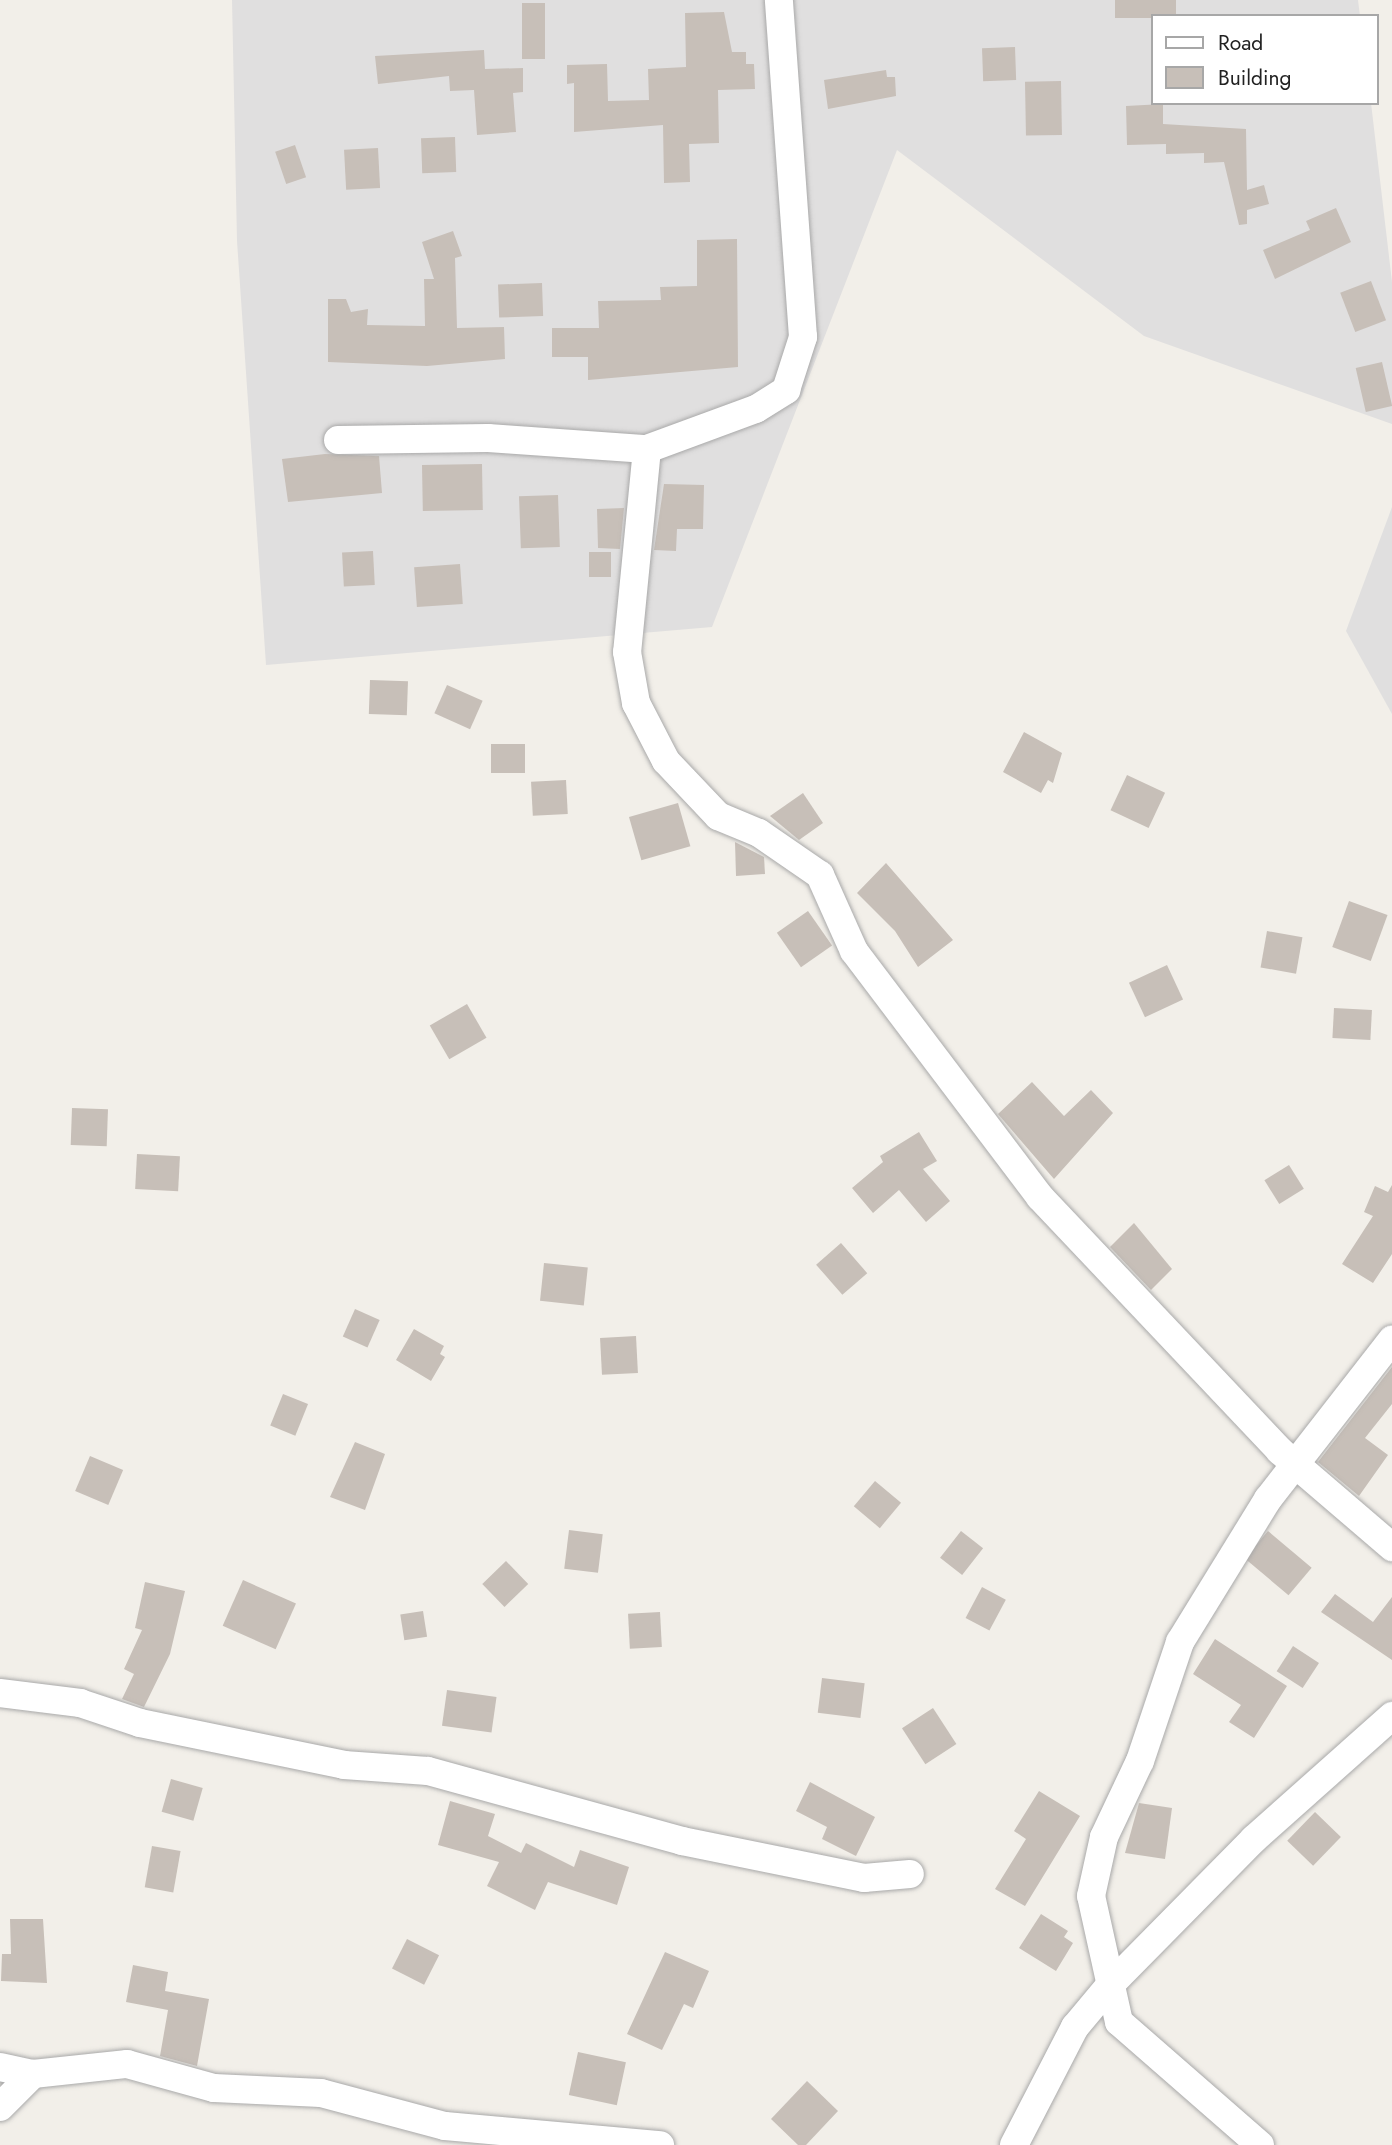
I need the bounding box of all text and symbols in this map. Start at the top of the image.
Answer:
legend [1150,14,1378,105]
text: Road [1218,28,1263,58]
text: Building [1218,63,1291,93]

